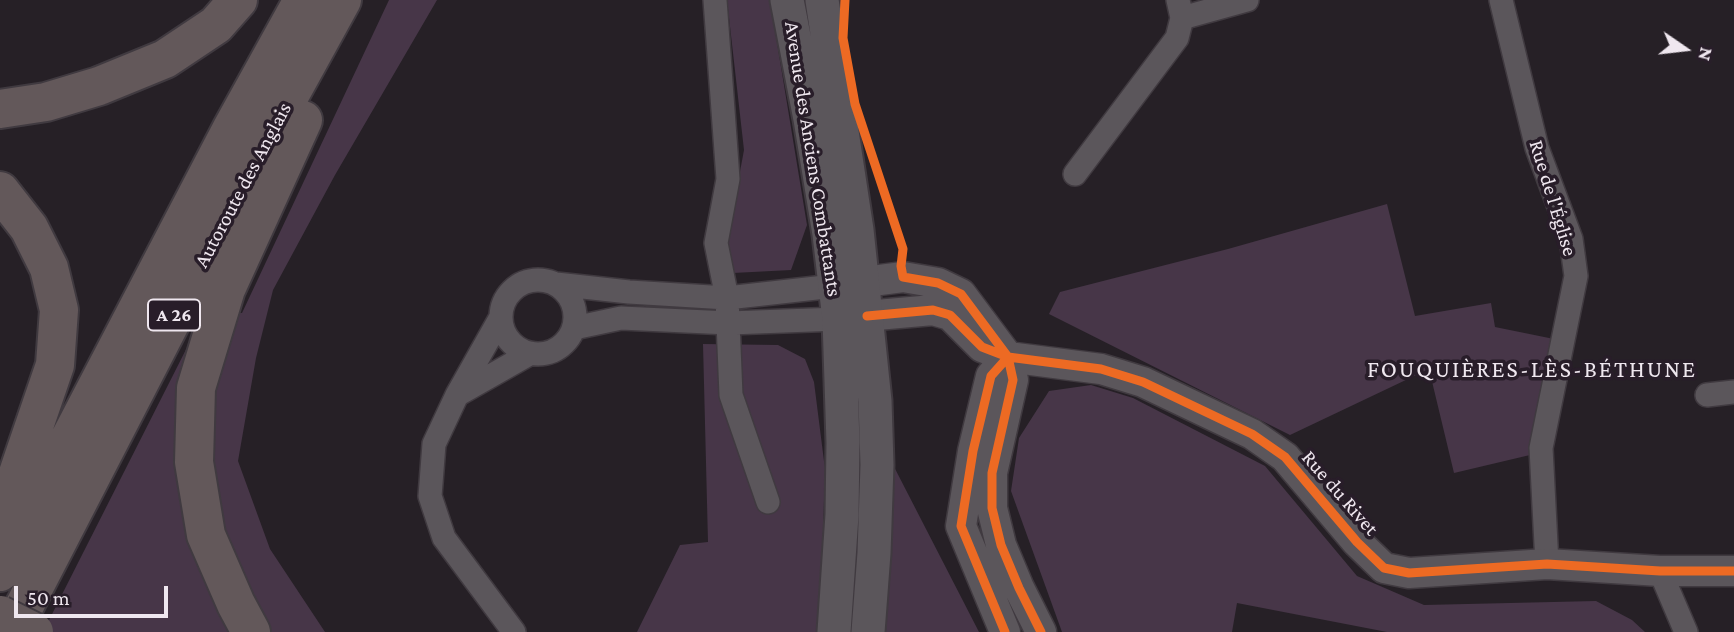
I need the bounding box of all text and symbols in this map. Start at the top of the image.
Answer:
north arrow [1650,14,1720,84]
street label: Avenue des Anciens Combattants [779,20,847,298]
text: N [1694,45,1718,63]
street label: Autoroute des Anglais [189,98,297,272]
street label: Rue de l'Église [1523,137,1583,259]
road number: A 26 [148,300,200,330]
district label: FOUQUIÈRES-LÈS-BÉTHUNE [1370,356,1694,384]
street label: Rue du Rivet [1296,445,1384,541]
scale bar [18,572,172,616]
text: 50 m [27,586,70,610]

